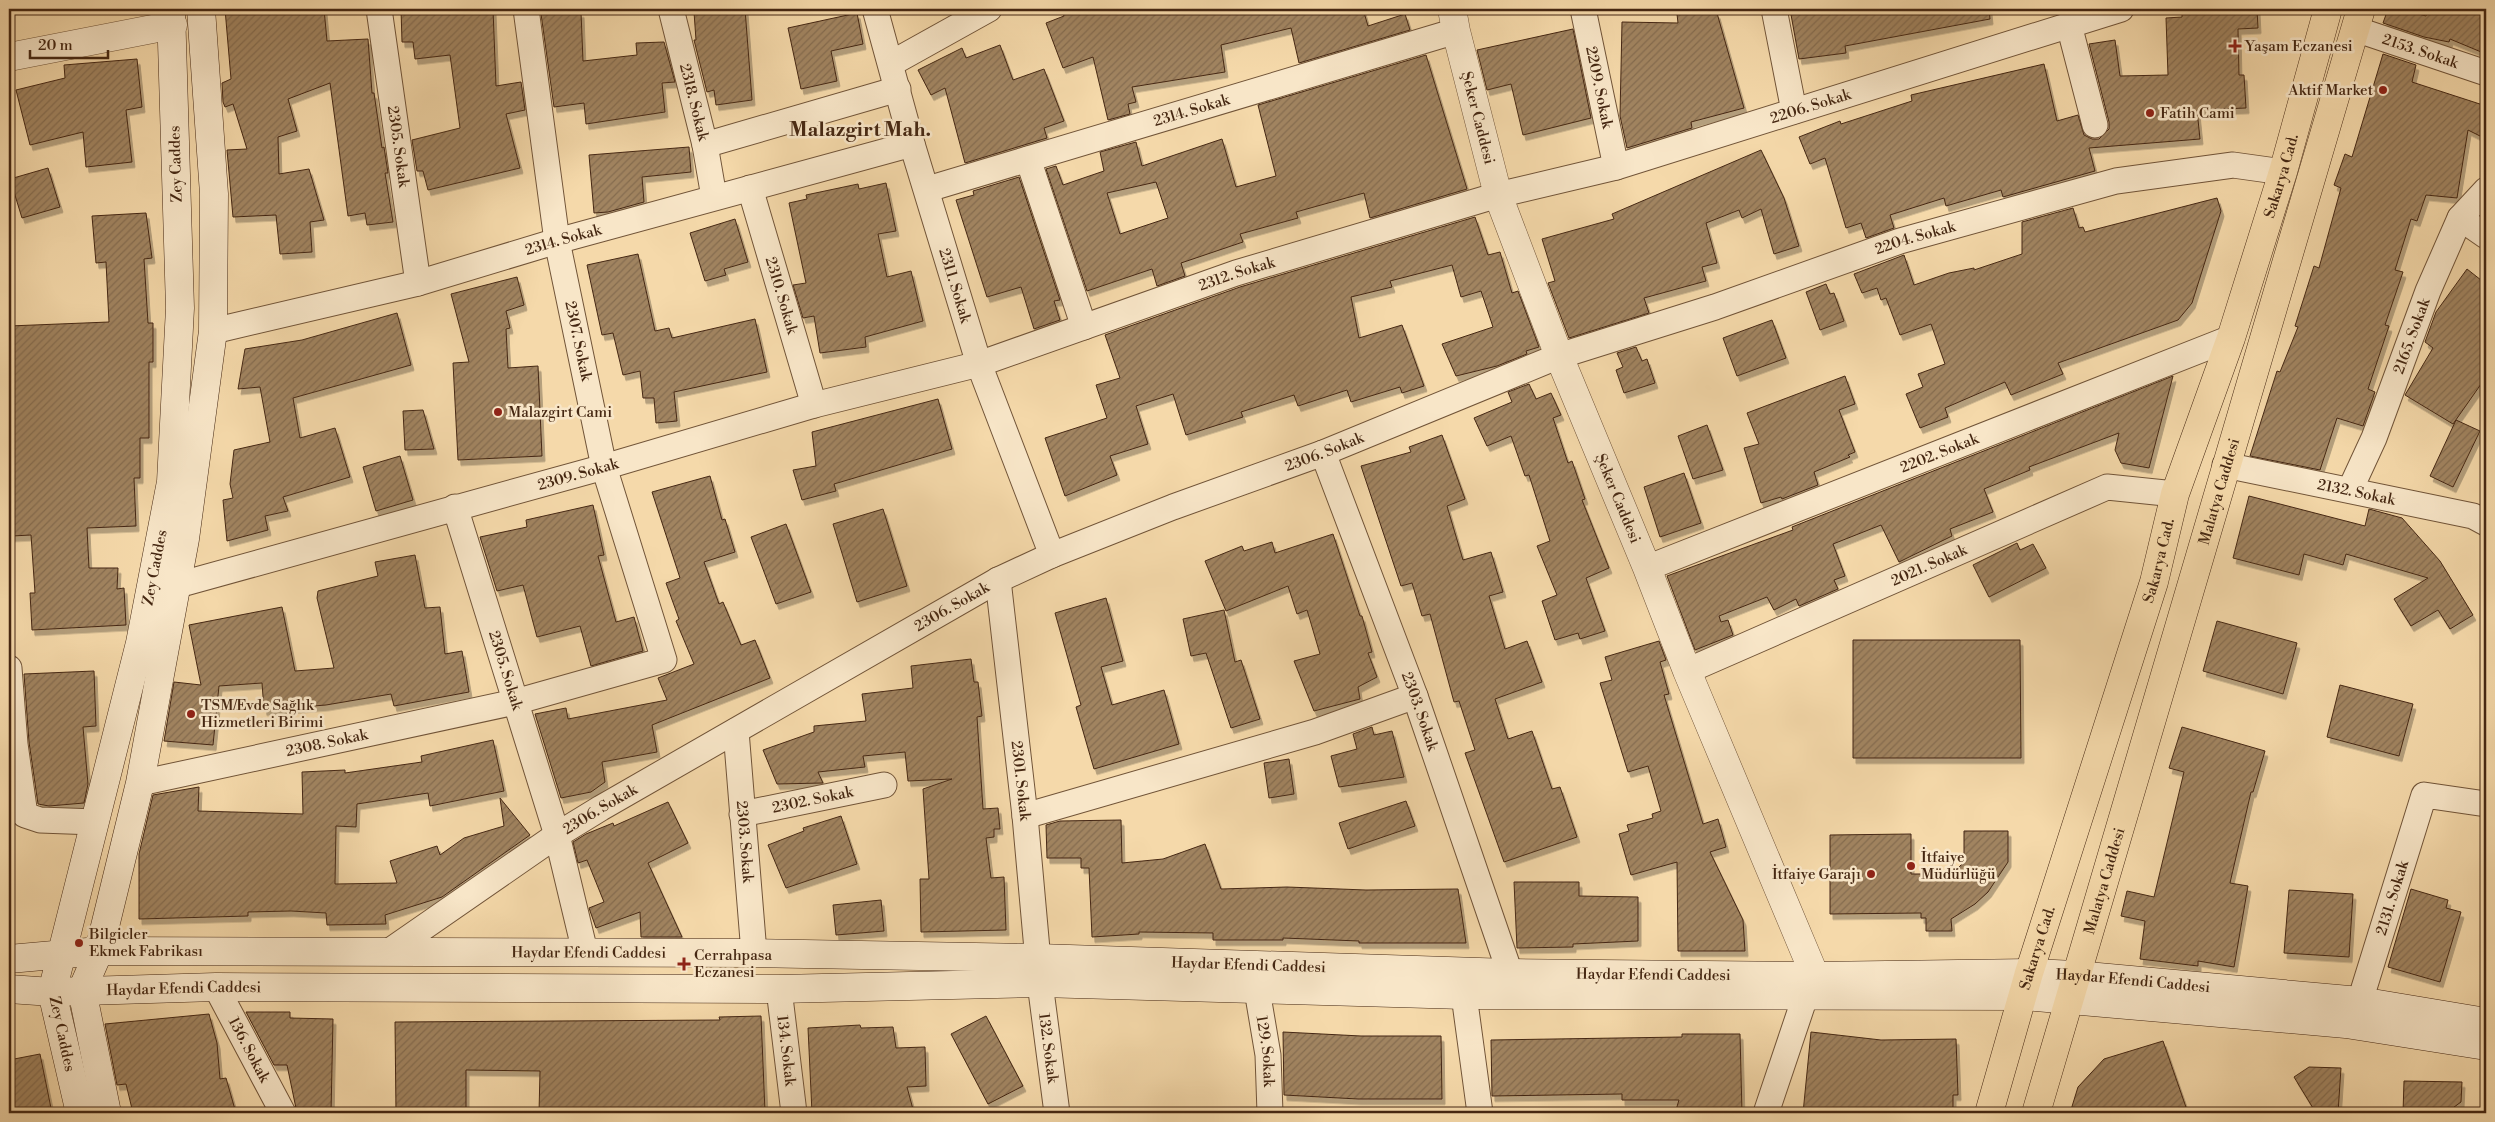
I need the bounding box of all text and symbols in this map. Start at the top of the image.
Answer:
scale bar [30,28,108,60]
street label: 2153. Sokak [2380,29,2462,73]
text: 20 m [38,36,73,55]
place label: Yaşam Eczanesi [2244,37,2353,56]
marker: Yaşam Eczanesi [2229,40,2241,52]
street label: 2209. Sokak [1582,45,1617,131]
street label: 2318. Sokak [675,61,713,144]
street label: Şeker Caddesi [1457,69,1499,166]
place label: Aktif Market [2287,81,2374,100]
street label: 2206. Sokak [1768,84,1854,128]
marker: Aktif Market [2377,84,2389,96]
street label: 2314. Sokak [1151,89,1233,131]
place label: Fatih Cami [2160,104,2235,123]
street label: 2305. Sokak [383,105,414,190]
marker: Fatih Cami [2144,107,2156,119]
district label: Malazgirt Mah. [789,118,931,143]
street label: Zey Caddes [165,125,187,203]
street label: Sakarya Cad. [2260,132,2303,220]
street label: 2204. Sokak [1872,216,1959,259]
street label: 2314. Sokak [523,220,605,260]
street label: 2311. Sokak [935,246,976,327]
street label: 2312. Sokak [1196,252,1278,295]
street label: 2310. Sokak [761,254,802,337]
street label: 2165. Sokak [2389,294,2434,376]
street label: 2307. Sokak [560,299,596,384]
place label: Malazgirt Cami [508,403,612,422]
marker: Malazgirt Cami [492,406,504,418]
street label: 2306. Sokak [1282,427,1368,476]
street label: 2202. Sokak [1897,429,1982,477]
street label: Malatya Caddesi [2194,436,2244,547]
street label: Şeker Caddesi [1591,451,1645,546]
street label: 2309. Sokak [535,453,622,494]
street label: 2132. Sokak [2315,475,2398,510]
street label: Sakarya Cad. [2138,516,2178,605]
street label: Zey Caddes [138,528,171,607]
street label: 2021. Sokak [1888,540,1971,590]
street label: 2306. Sokak [911,577,994,636]
street label: 2305. Sokak [484,628,527,714]
street label: 2303. Sokak [1397,669,1443,754]
place label: TSM/Evde Sağlık Hizmetleri Birimi [201,696,324,732]
marker: TSM/Evde Sağlık Hizmetleri Birimi [185,708,197,720]
street label: 2308. Sokak [284,724,371,761]
street label: 2301. Sokak [1007,740,1035,823]
street label: 2306. Sokak [559,779,641,839]
street label: 2302. Sokak [770,782,856,817]
street label: 2303. Sokak [732,800,758,885]
street label: Malatya Caddesi [2080,825,2129,936]
place label: İtfaiye Müdürlüğü [1921,847,1996,884]
street label: 2131. Sokak [2372,857,2413,938]
marker: İtfaiye Müdürlüğü [1905,860,1917,872]
place label: İtfaiye Garajı [1772,864,1861,884]
marker: İtfaiye Garajı [1865,868,1877,880]
street label: Sakarya Cad. [2015,904,2059,992]
place label: Bilgicler Ekmek Fabrikası [88,925,203,961]
marker: Bilgicler Ekmek Fabrikası [73,937,85,949]
street label: Haydar Efendi Caddesi [511,943,666,962]
place label: Cerrahpasa Eczanesi [694,946,772,982]
street label: Haydar Efendi Caddesi [1171,953,1326,977]
marker: Cerrahpasa Eczanesi [678,958,690,970]
street label: Haydar Efendi Caddesi [1576,964,1731,985]
street label: Haydar Efendi Caddesi [2055,965,2211,997]
street label: Haydar Efendi Caddesi [106,977,261,1000]
street label: Zey Caddes [45,994,79,1074]
street label: 132. Sokak [1035,1012,1063,1086]
street label: 136. Sokak [224,1014,275,1087]
street label: 134. Sokak [773,1014,800,1088]
street label: 129. Sokak [1252,1014,1279,1088]

